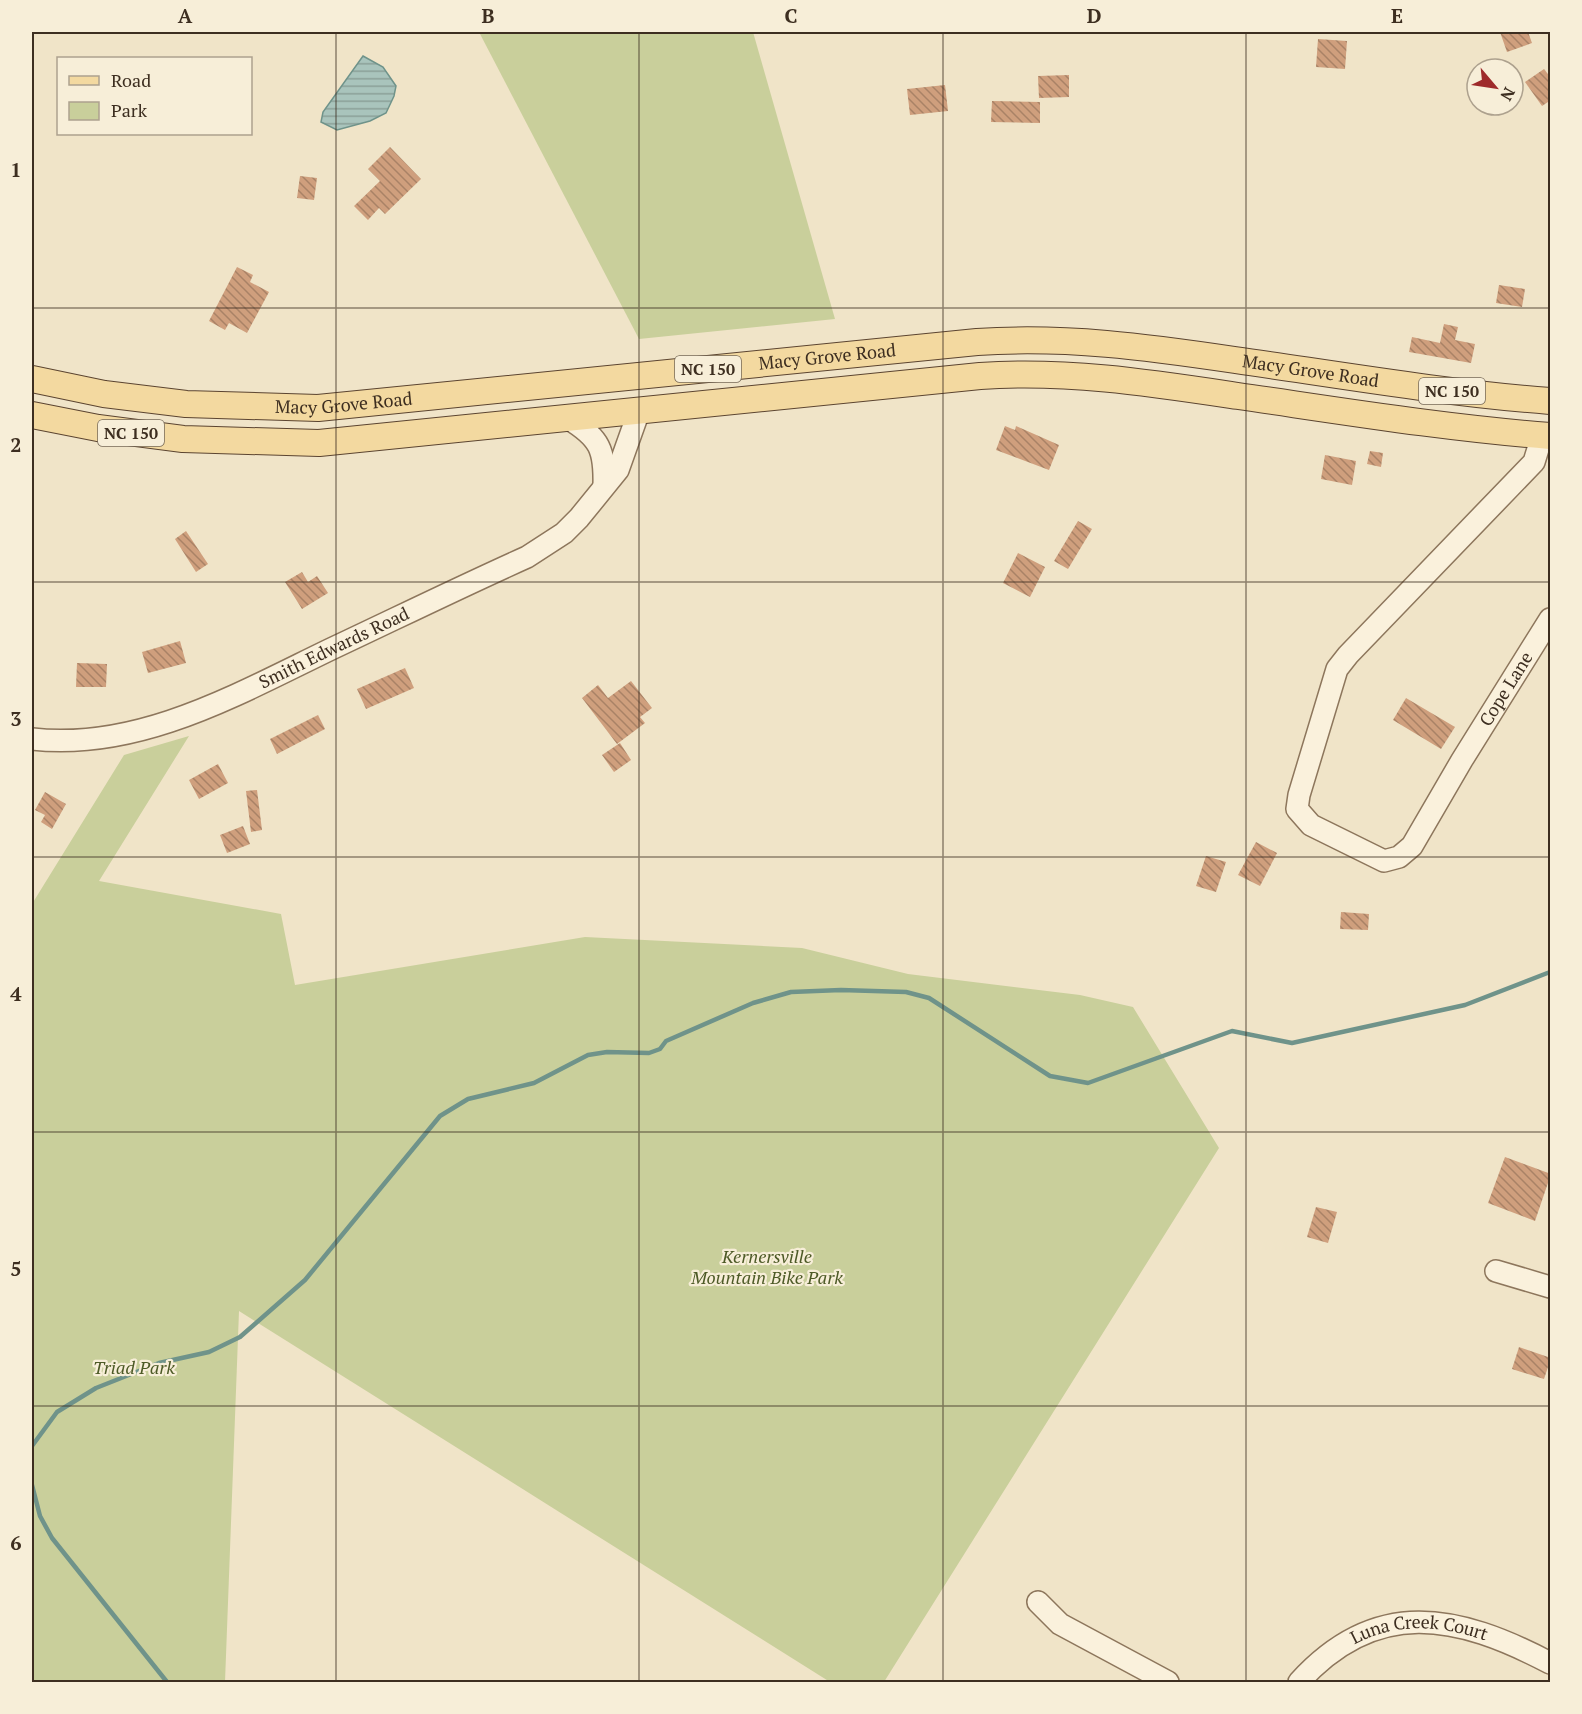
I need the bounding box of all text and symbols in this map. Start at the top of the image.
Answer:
text: A [178,2,193,29]
text: B [482,2,495,29]
text: C [784,2,798,29]
text: D [1087,2,1101,29]
text: E [1391,2,1403,29]
legend [57,57,252,135]
north arrow [1465,57,1525,117]
text: Road [111,68,151,92]
text: N [1496,84,1521,105]
text: Park [111,98,148,122]
text: 1 [10,156,22,183]
street label: Macy Grove Road [757,337,897,375]
street label: Macy Grove Road [1241,348,1381,392]
road number: NC 150 [675,356,741,382]
road number: NC 150 [1419,378,1485,404]
street label: Macy Grove Road [274,386,413,419]
road number: NC 150 [98,420,164,446]
text: 2 [10,431,22,458]
street label: Smith Edwards Road [255,601,413,694]
street label: Cope Lane [1473,647,1538,730]
text: 3 [10,705,22,732]
text: 4 [10,980,22,1007]
park label: Kernersville Mountain Bike Park [690,1244,843,1289]
text: 5 [10,1255,22,1282]
park label: Triad Park [93,1355,175,1379]
text: 6 [10,1529,22,1556]
street label: Luna Creek Court [1346,1609,1492,1649]

